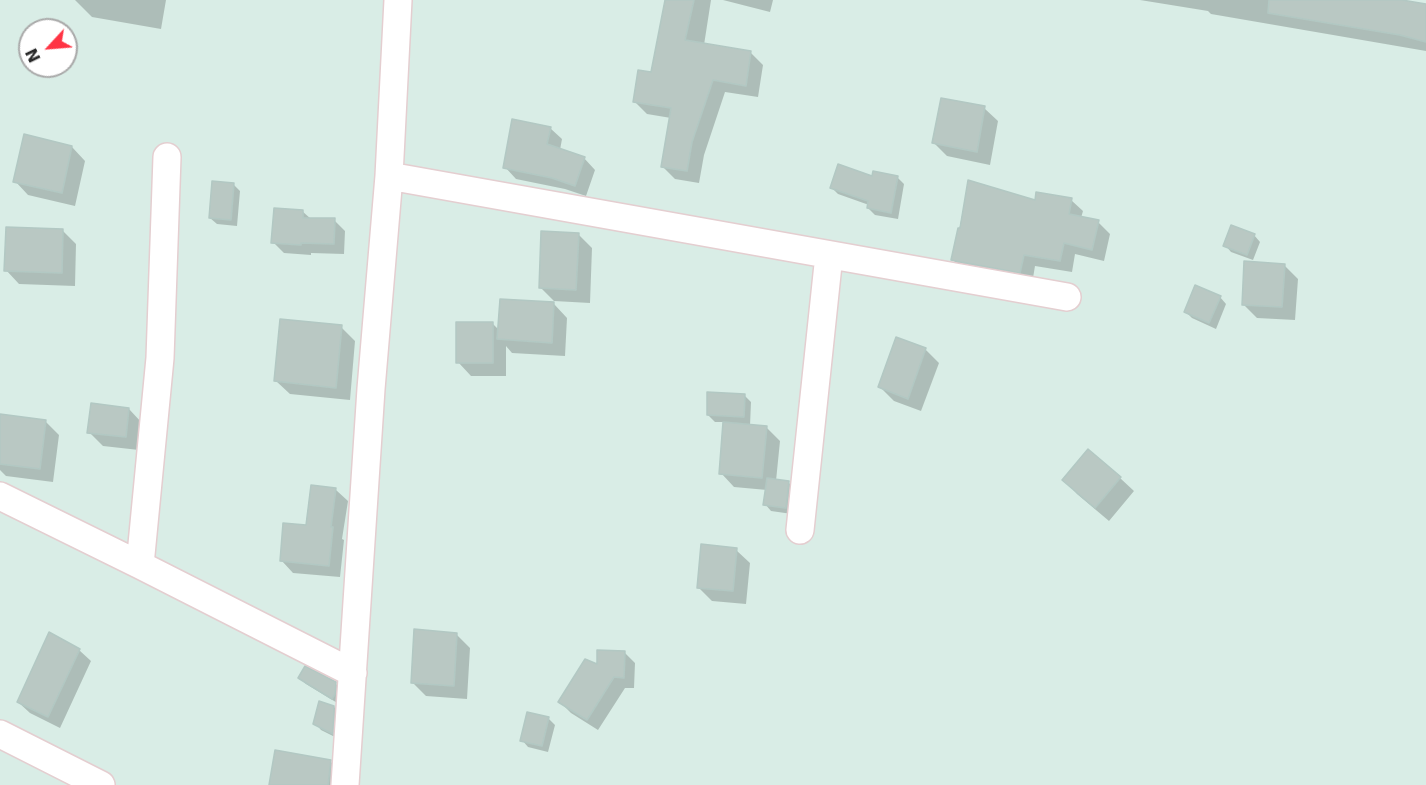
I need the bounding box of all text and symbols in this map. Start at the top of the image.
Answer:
north arrow [18,18,78,78]
text: N [22,45,45,65]

